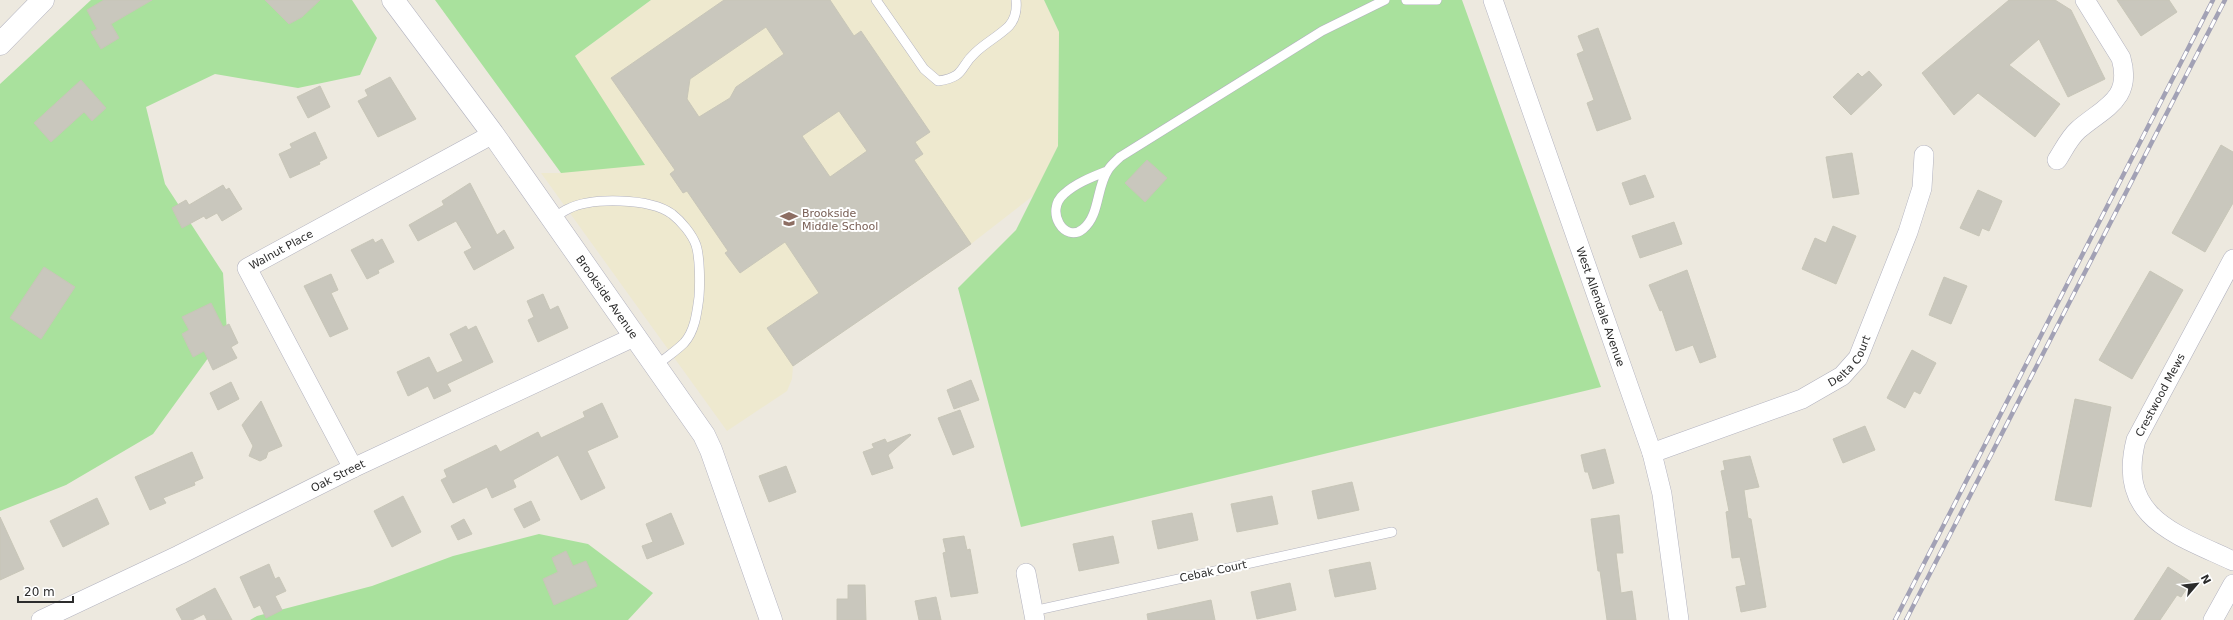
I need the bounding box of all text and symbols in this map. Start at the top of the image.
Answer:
place label: Brookside Middle School [802,207,878,233]
school or university icon: Brookside Middle School [779,209,799,229]
street label: Walnut Place [247,227,316,273]
street label: West Allendale Avenue [1573,245,1627,369]
street label: Brookside Avenue [573,253,640,341]
street label: Delta Court [1826,333,1874,390]
street label: Crestwood Mews [2133,351,2188,439]
street label: Oak Street [309,457,368,495]
street label: Cebak Court [1178,558,1249,585]
north arrow [2177,564,2217,604]
text: N [2197,572,2213,587]
scale bar [18,578,73,604]
text: 20 m [24,585,55,599]

